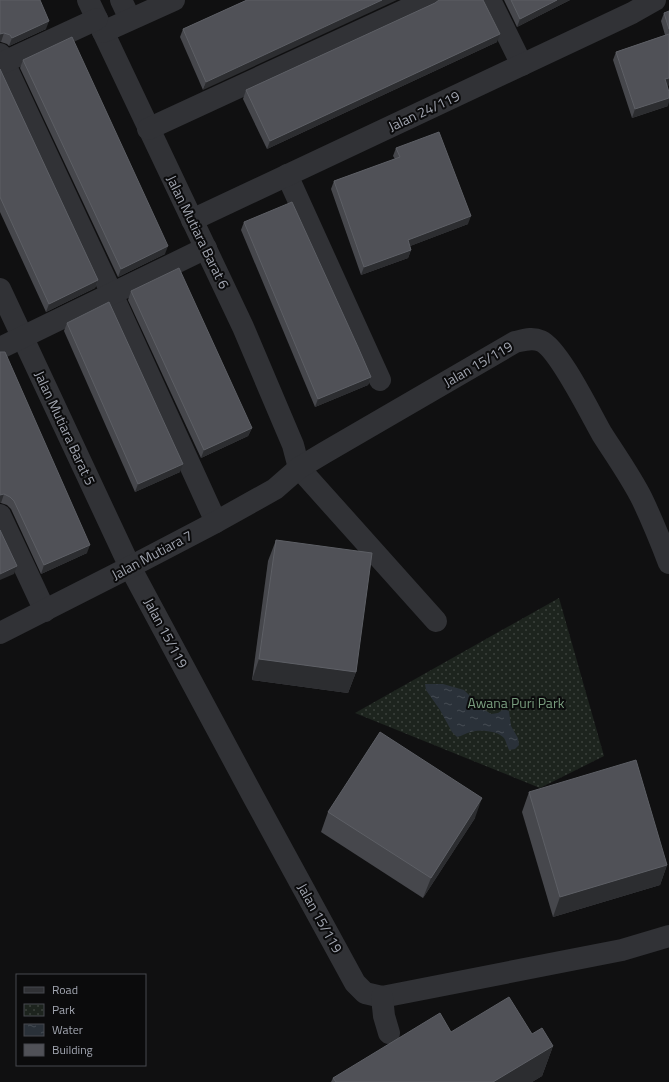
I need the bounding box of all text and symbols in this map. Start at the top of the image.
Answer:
street label: Jalan 24/119 [385,85,463,136]
street label: Jalan Mutiara Barat 6 [162,171,235,292]
street label: Jalan 15/119 [439,335,516,392]
street label: Jalan Mutiara Barat 5 [30,367,101,489]
street label: Jalan Mutiara 7 [108,524,196,585]
street label: Jalan 15/119 [139,594,194,672]
park label: Awana Puri Park [468,692,565,713]
street label: Jalan 15/119 [293,879,348,957]
legend [16,974,146,1066]
text: Road [52,980,78,999]
text: Park [52,1000,75,1019]
text: Water [52,1020,83,1039]
text: Building [52,1040,93,1059]

